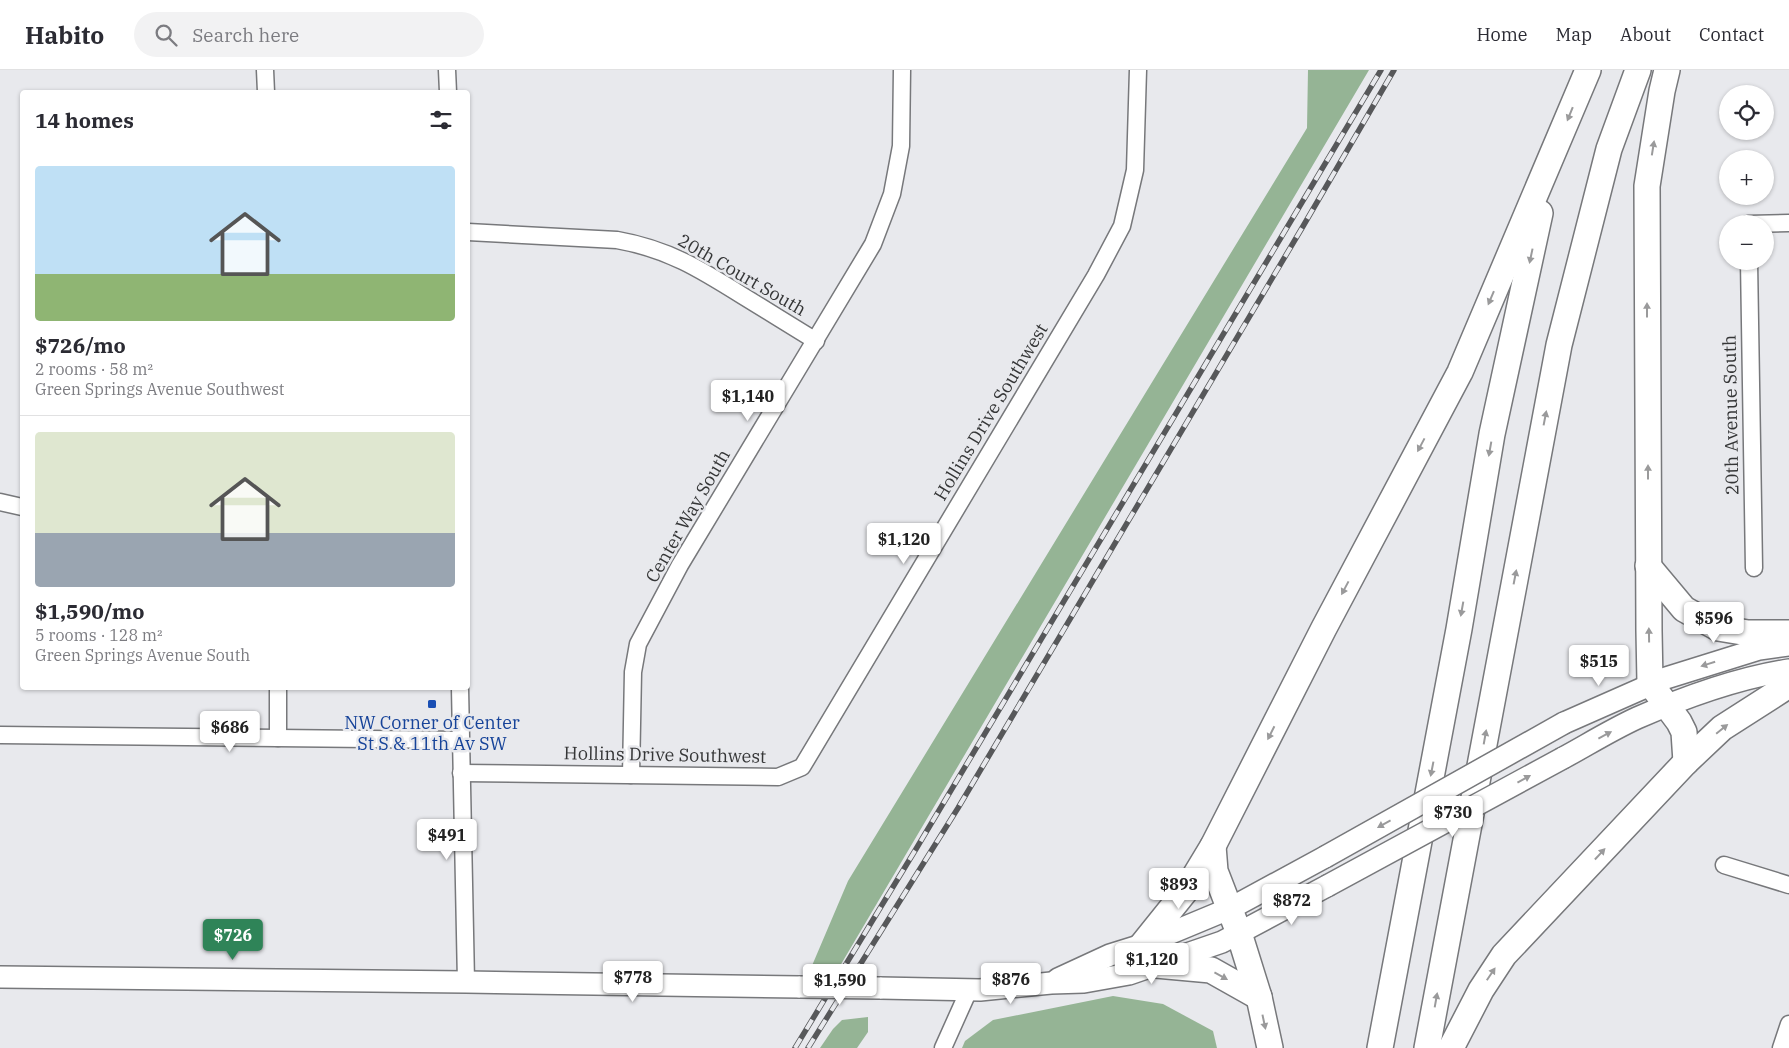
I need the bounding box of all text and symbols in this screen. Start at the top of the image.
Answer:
search box [134,12,484,57]
text: Habito [25,19,104,51]
icon: search [152,21,180,49]
text: Search here [192,23,299,47]
text: Home [1476,23,1528,46]
text: Map [1556,23,1592,46]
text: About [1620,23,1671,46]
text: Contact [1699,23,1764,46]
map controls [1719,85,1774,270]
button: locate [1719,85,1774,140]
text: 14 homes [35,106,134,134]
icon: filters [427,106,455,134]
one-way arrow [1566,106,1574,121]
one-way arrow [1649,139,1657,155]
button: + [1719,150,1774,205]
icon: home [200,199,290,289]
button: − [1719,215,1774,270]
street label: 20th Court South [674,229,810,321]
one-way arrow [1527,249,1535,264]
one-way arrow [1487,291,1495,305]
one-way arrow [1643,301,1651,317]
street label: Hollins Drive Southwest [929,319,1053,505]
text: $726/mo [35,331,126,359]
street label: 20th Avenue South [1718,335,1743,495]
text: 2 rooms · 58 m² [35,359,153,379]
text: Green Springs Avenue Southwest [35,379,284,399]
pin: $1,140 [707,380,789,422]
text: $1,140 [722,386,774,406]
one-way arrow [1542,409,1550,425]
one-way arrow [1417,437,1425,452]
one-way arrow [1485,442,1493,458]
street label: Center Way South [640,445,735,586]
icon: home [200,464,290,554]
one-way arrow [1644,464,1652,480]
pin: $1,120 [863,522,945,565]
text: $1,120 [878,529,930,549]
one-way arrow [1511,569,1519,585]
one-way arrow [1341,581,1349,596]
text: $1,590/mo [35,597,144,625]
one-way arrow [1458,602,1466,618]
pin: $596 [1684,602,1744,644]
text: $596 [1695,608,1733,628]
text: 5 rooms · 128 m² [35,625,163,645]
one-way arrow [1645,626,1653,642]
pin: $515 [1569,644,1629,687]
text: Green Springs Avenue South [35,645,250,665]
text: $515 [1580,651,1618,671]
one-way arrow [1700,661,1715,669]
marker: NW Corner of Center St S & 11th Av SW [426,698,438,710]
pin: $686 [200,710,260,753]
place label: NW Corner of Center St S & 11th Av SW [344,711,520,755]
text: $686 [211,717,249,737]
one-way arrow [1715,724,1728,735]
one-way arrow [1267,726,1275,740]
one-way arrow [1481,729,1489,745]
one-way arrow [1598,731,1613,739]
street label: Hollins Drive Southwest [563,741,767,768]
one-way arrow [1428,761,1436,777]
one-way arrow [1517,775,1530,784]
pin: $730 [1423,796,1483,838]
text: $730 [1434,802,1472,822]
pin: $491 [417,818,477,861]
one-way arrow [1376,820,1391,828]
text: $491 [428,825,466,845]
one-way arrow [1594,848,1606,860]
pin: $893 [1149,868,1209,910]
text: $893 [1160,874,1198,894]
pin: $872 [1262,884,1322,926]
text: $872 [1273,890,1311,910]
pin: $726 [203,918,263,961]
text: $726 [214,925,252,945]
pin: $1,120 [1111,942,1193,985]
text: $1,120 [1126,949,1178,969]
pin: $778 [603,960,663,1003]
pin: $876 [981,962,1041,1005]
pin: $1,590 [799,964,881,1006]
text: $778 [614,967,652,987]
one-way arrow [1486,968,1496,981]
text: $876 [992,969,1030,989]
text: $1,590 [814,970,866,990]
one-way arrow [1214,971,1227,980]
one-way arrow [1433,992,1441,1008]
one-way arrow [1260,1014,1268,1029]

